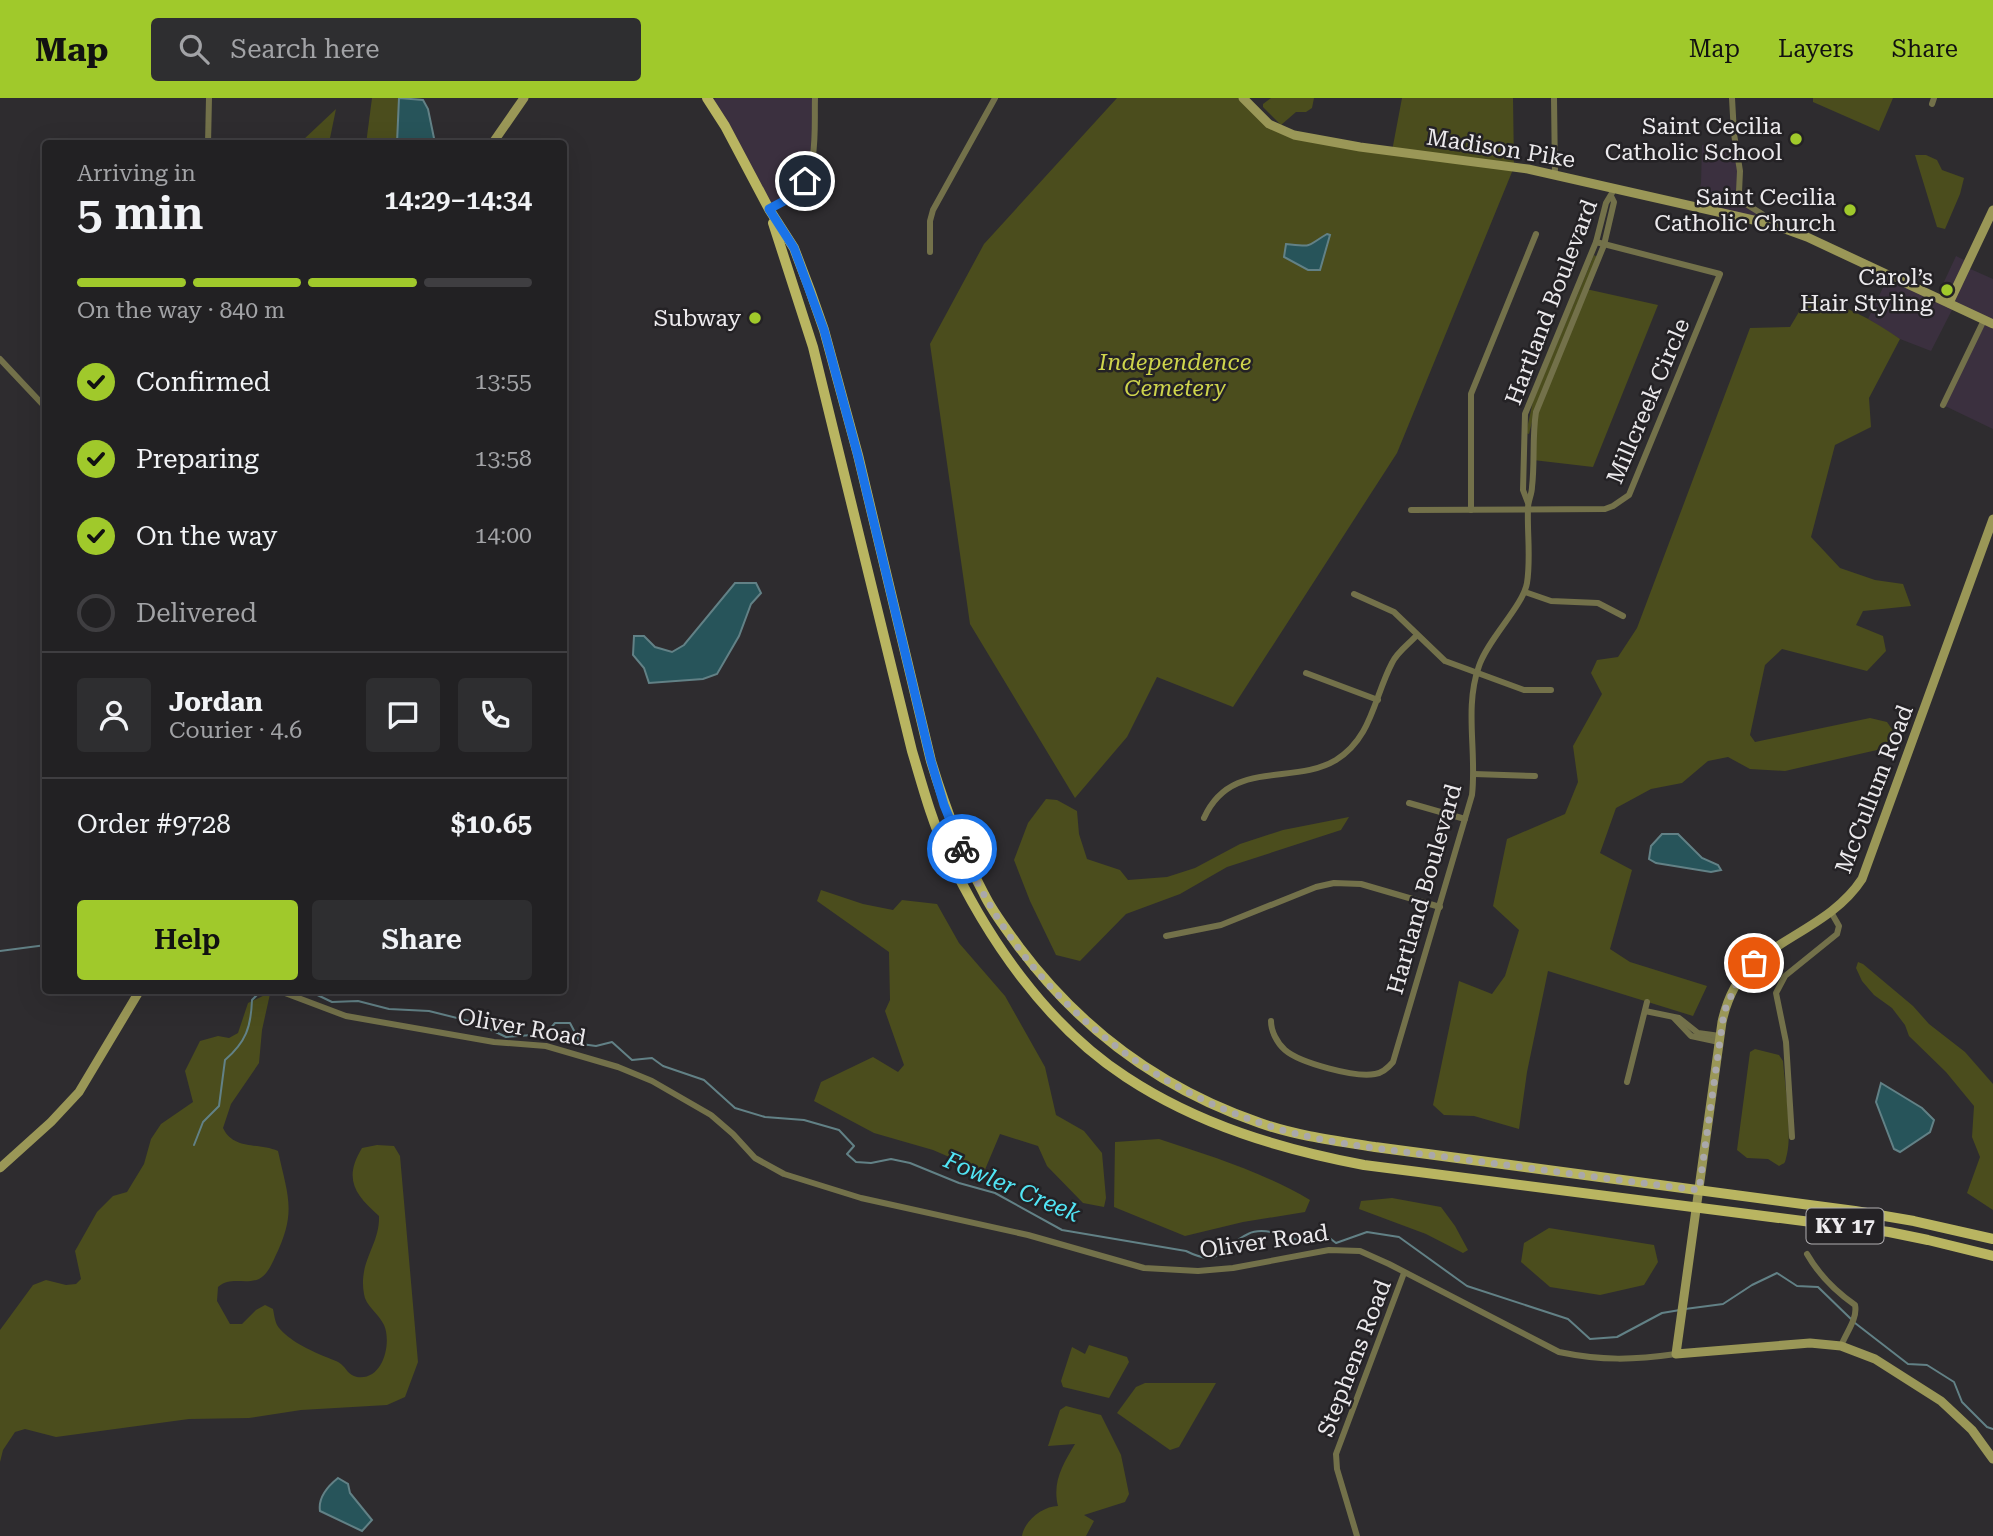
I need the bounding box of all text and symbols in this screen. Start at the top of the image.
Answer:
search box [151,18,641,81]
text: Map [35,30,109,69]
icon: search [175,30,213,68]
text: Search here [231,34,380,64]
text: Map [1689,35,1740,63]
text: Layers [1778,35,1854,63]
text: Share [1892,35,1958,63]
place label: Saint Cecilia Catholic School [1605,113,1783,166]
street label: Madison Pike [1425,123,1577,174]
marker: Saint Cecilia Catholic School [1788,131,1804,147]
pin [775,151,835,211]
text: Arriving in [77,160,196,187]
icon: home [786,162,824,200]
place label: Saint Cecilia Catholic Church [1654,184,1837,237]
text: 14:29–14:34 [384,185,532,215]
text: 5 min [77,186,204,240]
street label: Hartland Boulevard [1500,196,1603,409]
marker: Saint Cecilia Catholic Church [1842,202,1858,218]
place label: Carol’s Hair Styling [1800,264,1933,317]
marker: Carol’s Hair Styling [1939,282,1955,298]
text: On the way · 840 m [77,297,285,324]
place label: Subway [654,305,741,332]
marker: Subway [747,310,763,326]
street label: Millcreek Circle [1601,314,1695,488]
park label: Independence Cemetery [1098,349,1251,402]
icon: check [77,363,115,401]
text: Confirmed [136,367,271,397]
text: 13:55 [475,368,532,395]
icon: check [77,440,115,478]
text: Preparing [136,444,259,474]
text: 13:58 [475,445,532,472]
icon: check [77,517,115,555]
text: On the way [136,521,277,551]
text: 14:00 [475,522,532,549]
text: Delivered [136,598,257,628]
button: person [77,678,151,752]
button: chat [366,678,440,752]
button: phone [458,678,532,752]
text: Jordan [169,687,263,717]
street label: McCullum Road [1830,701,1919,877]
text: Courier · 4.6 [169,717,302,744]
street label: Hartland Boulevard [1382,781,1468,997]
text: Order #9728 [77,809,231,839]
text: $10.65 [451,809,532,839]
courier [927,814,997,884]
icon: bike [943,830,981,868]
button: Help [77,900,298,980]
button: Share [312,900,532,980]
pin [1724,933,1784,993]
icon: bag [1735,944,1773,982]
street label: Oliver Road [456,1003,589,1052]
water label: Fowler Creek [939,1145,1084,1228]
road number: KY 17 [1806,1208,1884,1244]
street label: Oliver Road [1198,1219,1331,1264]
street label: Stephens Road [1312,1276,1397,1440]

